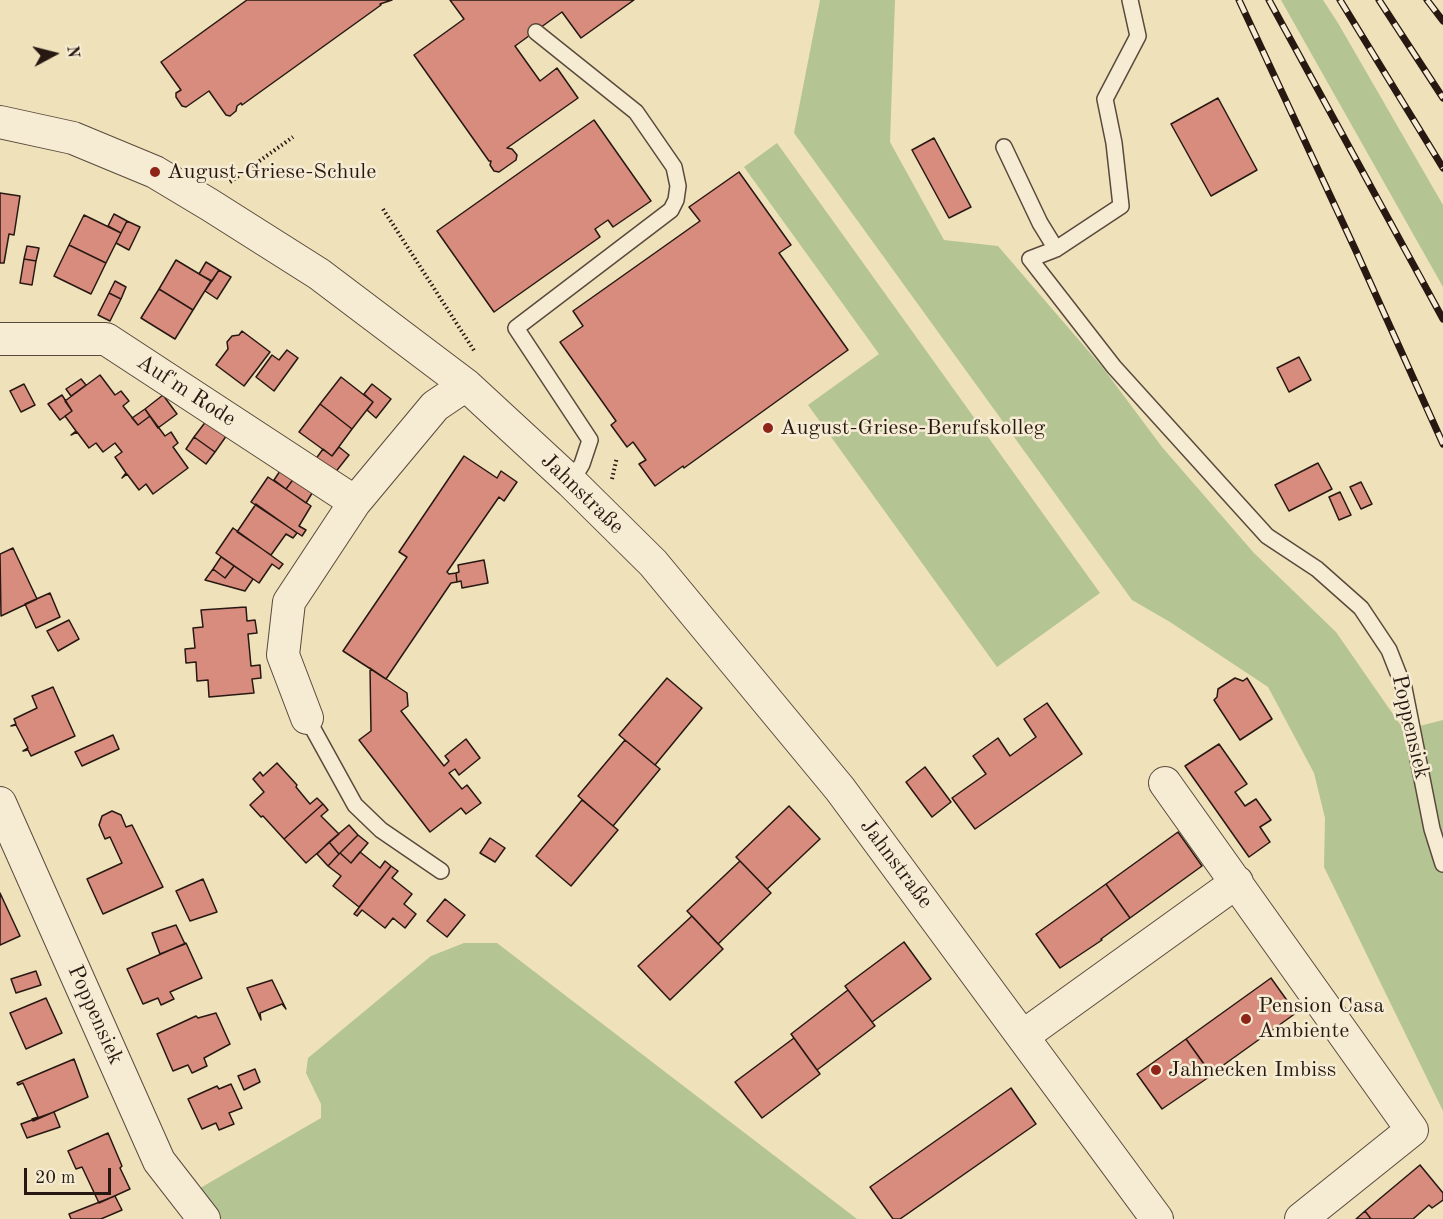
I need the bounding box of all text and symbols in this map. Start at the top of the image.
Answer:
north arrow [24,24,84,84]
text: N [63,45,81,59]
place label: August-Griese-Schule [167,159,376,185]
marker: August-Griese-Schule [148,165,162,179]
street label: Auf'm Rode [131,349,241,433]
place label: August-Griese-Berufskolleg [780,415,1045,441]
marker: August-Griese-Berufskolleg [761,421,775,435]
street label: Jahnstraße [535,448,629,540]
street label: Poppensiek [1385,672,1435,782]
street label: Jahnstraße [854,814,938,914]
street label: Poppensiek [61,961,129,1069]
place label: Pension Casa Ambiente [1258,993,1384,1044]
marker: Pension Casa Ambiente [1239,1012,1253,1026]
place label: Jahnecken Imbiss [1168,1057,1336,1083]
marker: Jahnecken Imbiss [1149,1063,1163,1077]
scale bar [27,1156,114,1194]
text: 20 m [35,1169,75,1187]

